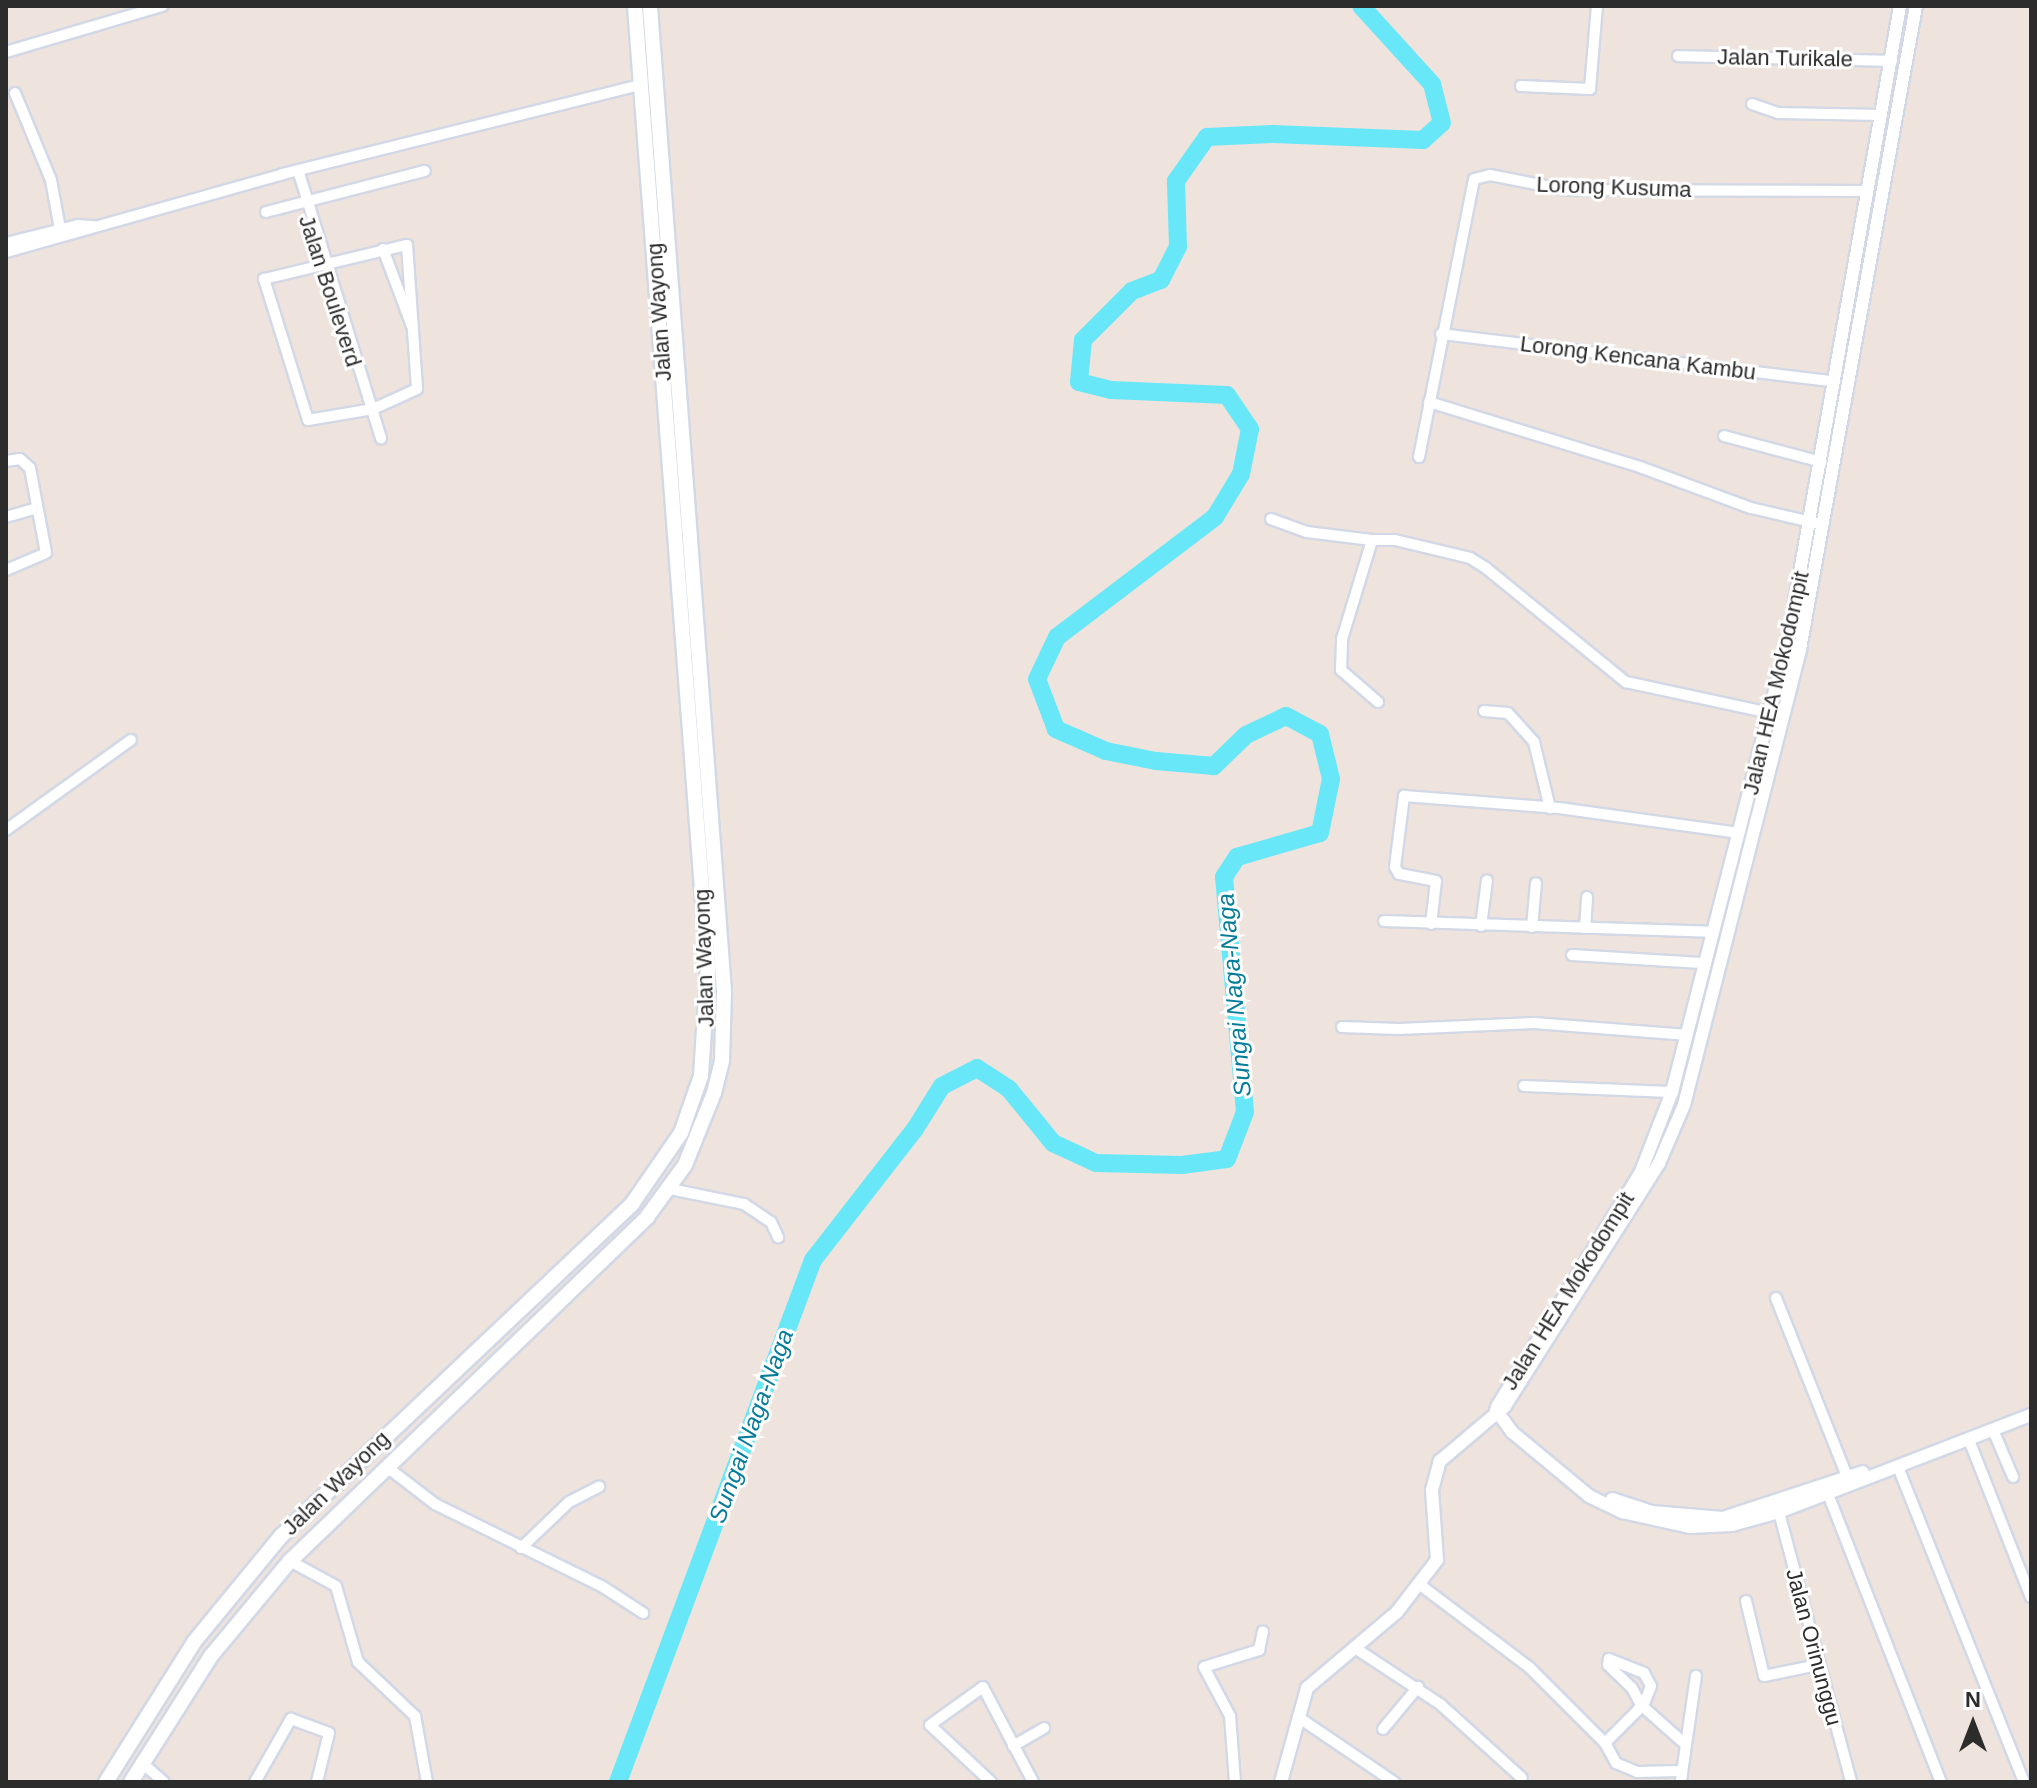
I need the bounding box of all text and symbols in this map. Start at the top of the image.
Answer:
street label: Jalan Turikale [1717,44,1853,72]
street label: Lorong Kusuma [1536,171,1692,203]
street label: Jalan Bouleverd [293,212,367,370]
street label: Jalan Wayong [641,242,677,382]
street label: Lorong Kencana Kambu [1519,330,1757,386]
street label: Jalan HEA Mokodompit [1737,568,1815,798]
street label: Jalan Wayong [688,888,720,1028]
water label: Sungai Naga-Naga [1211,892,1257,1098]
street label: Jalan HEA Mokodompit [1496,1187,1640,1395]
water label: Sungai Naga-Naga [703,1325,799,1527]
street label: Jalan Wayong [277,1425,395,1541]
street label: Jalan Orinunggu [1780,1566,1848,1728]
north arrow [1933,1684,2013,1764]
text: N [1965,1687,1981,1712]

